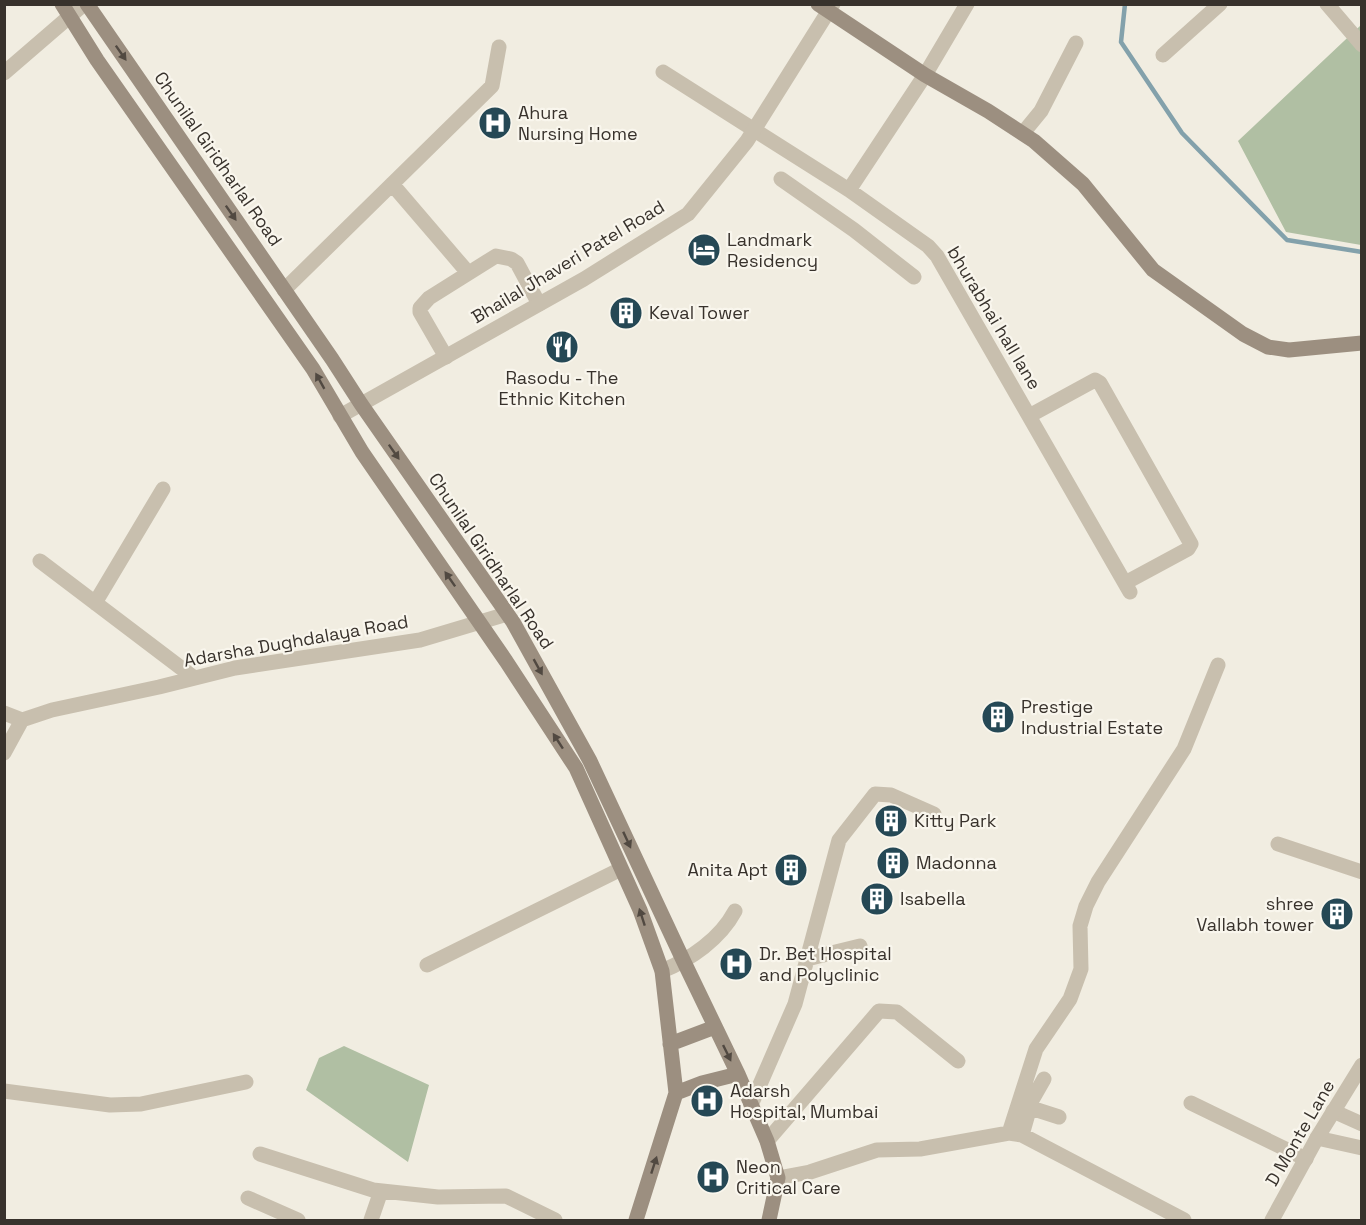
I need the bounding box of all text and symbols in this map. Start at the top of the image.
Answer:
one-way arrow [115,44,127,60]
street label: Chunilal Giridharlal Road [149,67,287,250]
place label: Ahura Nursing Home [518,101,638,145]
hospital icon: Ahura Nursing Home [477,105,513,141]
street label: Bhailal Jhaveri Patel Road [467,195,668,328]
one-way arrow [225,205,237,221]
place label: Landmark Residency [727,228,818,272]
hotel icon: Landmark Residency [686,232,722,268]
street label: bhurabhai hall lane [942,242,1046,394]
building icon: Keval Tower [608,295,644,331]
place label: Keval Tower [649,301,750,324]
restaurant icon: Rasodu - The Ethnic Kitchen [544,329,580,365]
place label: Rasodu - The Ethnic Kitchen [498,366,626,410]
one-way arrow [315,372,325,389]
one-way arrow [388,444,400,460]
street label: Chunilal Giridharlal Road [424,468,559,653]
one-way arrow [444,571,456,587]
street label: Adarsha Dughdalaya Road [182,609,410,672]
one-way arrow [533,658,543,675]
place label: Prestige Industrial Estate [1021,695,1163,739]
building icon: Prestige Industrial Estate [980,699,1016,735]
one-way arrow [553,733,564,749]
building icon: Kitty Park [873,803,909,839]
place label: Kitty Park [914,809,997,832]
one-way arrow [622,831,631,848]
building icon: Madonna [875,845,911,881]
place label: Madonna [916,851,997,874]
building icon: Anita Apt [773,852,809,888]
place label: Anita Apt [687,858,768,881]
building icon: Isabella [859,881,895,917]
place label: Isabella [900,887,966,910]
place label: shree Vallabh tower [1196,892,1314,936]
building icon: shree Vallabh tower [1319,896,1355,932]
one-way arrow [637,908,646,926]
place label: Dr. Bet Hospital and Polyclinic [759,942,892,986]
hospital icon: Dr. Bet Hospital and Polyclinic [718,946,754,982]
one-way arrow [723,1044,732,1061]
street label: D Monte Lane [1260,1075,1339,1190]
place label: Adarsh Hospital, Mumbai [730,1079,878,1123]
hospital icon: Adarsh Hospital, Mumbai [689,1083,725,1119]
place label: Neon Critical Care [736,1155,841,1199]
one-way arrow [649,1156,659,1174]
hospital icon: Neon Critical Care [695,1159,731,1195]

